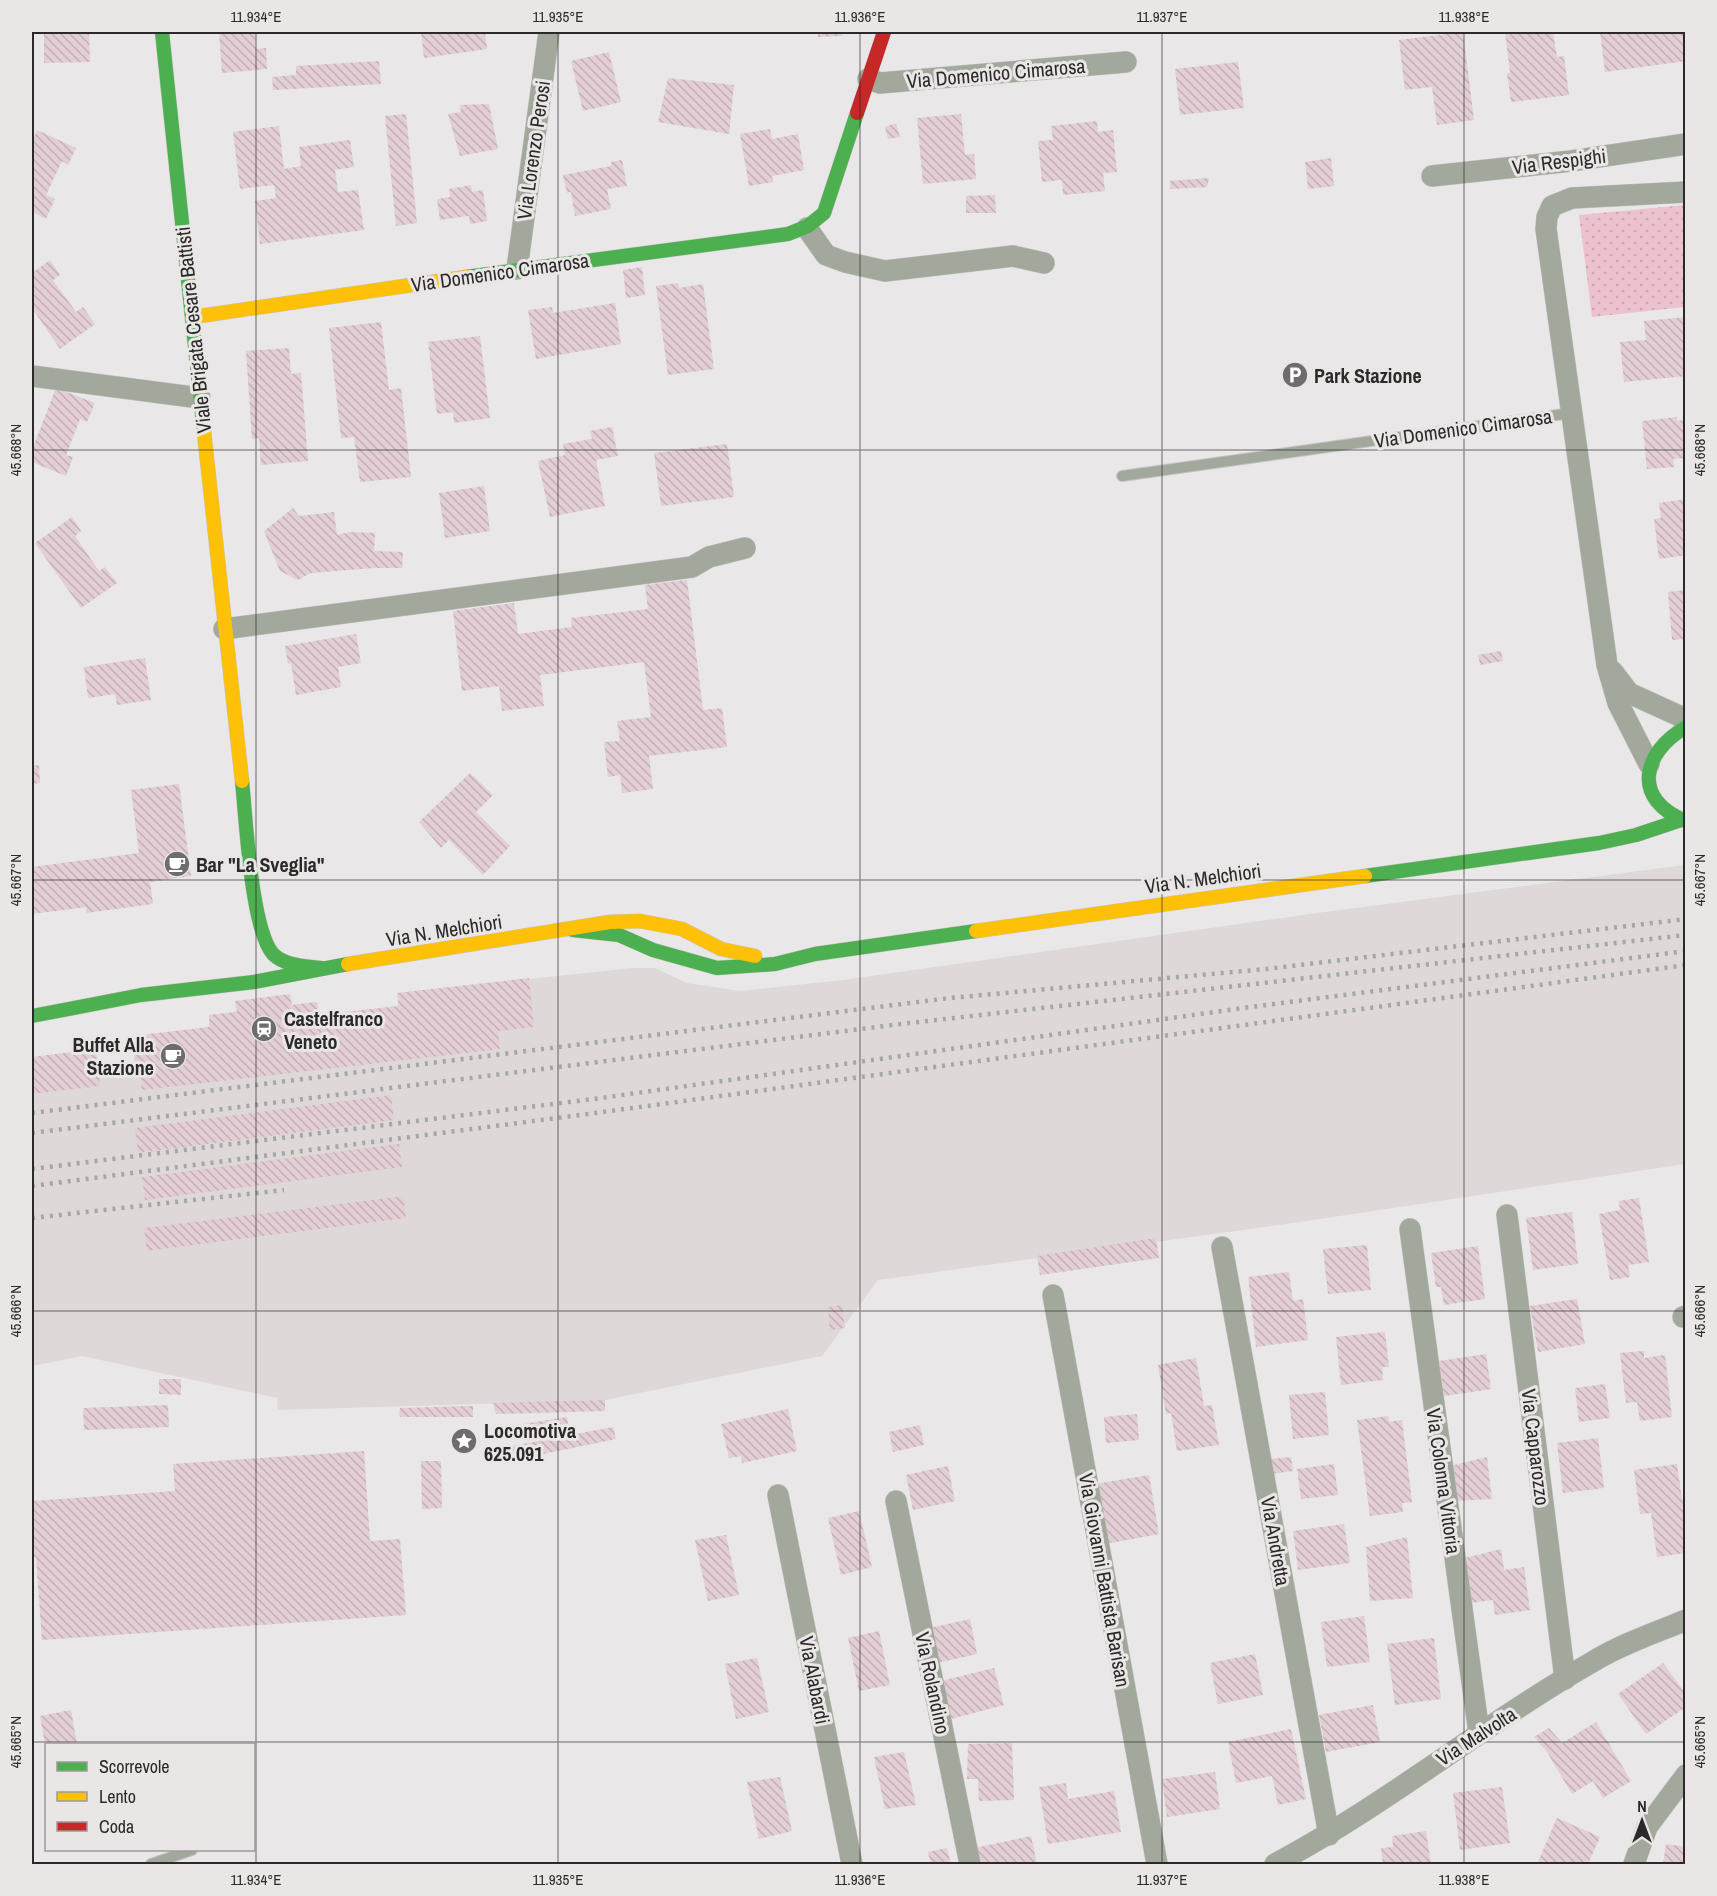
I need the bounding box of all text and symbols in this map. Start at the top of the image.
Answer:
text: 11.934°E [231,6,281,27]
text: 11.935°E [533,6,583,27]
text: 11.936°E [835,6,885,27]
text: 11.937°E [1137,6,1187,27]
text: 11.938°E [1439,6,1489,27]
street label: Via Domenico Cimarosa [906,52,1086,94]
street label: Via Lorenzo Perosi [510,79,556,221]
street label: Via Respighi [1510,142,1608,180]
street label: Viale Brigata Cesare Battisti [169,225,217,435]
street label: Via Domenico Cimarosa [409,246,591,298]
parking icon: Park Stazione [1280,360,1310,390]
place label: Park Stazione [1314,362,1422,389]
street label: Via Domenico Cimarosa [1372,402,1554,454]
text: 45.668°N [5,424,26,476]
text: 45.668°N [1689,424,1710,476]
cafe icon: Bar "La Sveglia" [162,849,192,879]
place label: Bar "La Sveglia" [196,851,325,878]
text: 45.667°N [5,854,26,906]
text: 45.667°N [1689,854,1710,906]
street label: Via N. Melchiori [1143,856,1263,900]
street label: Via N. Melchiori [384,907,504,953]
place label: Castelfranco Veneto [284,1005,383,1055]
station icon: Castelfranco Veneto [249,1014,279,1044]
place label: Buffet Alla Stazione [73,1031,154,1081]
cafe icon: Buffet Alla Stazione [158,1041,188,1071]
text: 45.666°N [5,1285,26,1337]
text: 45.666°N [1689,1285,1710,1337]
street label: Via Capparozzo [1515,1387,1557,1507]
street label: Via Colonna Vittoria [1420,1406,1468,1556]
place label: Locomotiva 625.091 [484,1417,576,1467]
place icon: Locomotiva 625.091 [449,1426,479,1456]
street label: Via Giovanni Battista Barisan [1073,1471,1137,1689]
street label: Via Andretta [1255,1494,1297,1588]
street label: Via Rolandino [909,1629,957,1737]
street label: Via Alabardi [793,1634,837,1726]
street label: Via Malvolta [1431,1700,1521,1772]
text: 45.665°N [5,1716,26,1768]
text: 45.665°N [1689,1716,1710,1768]
legend [45,1743,255,1851]
text: Scorrevole [99,1754,170,1779]
text: Lento [99,1784,136,1809]
north arrow [1612,1791,1672,1851]
text: N [1637,1795,1647,1817]
text: Coda [99,1814,134,1839]
text: 11.934°E [231,1869,281,1890]
text: 11.935°E [533,1869,583,1890]
text: 11.936°E [835,1869,885,1890]
text: 11.937°E [1137,1869,1187,1890]
text: 11.938°E [1439,1869,1489,1890]

